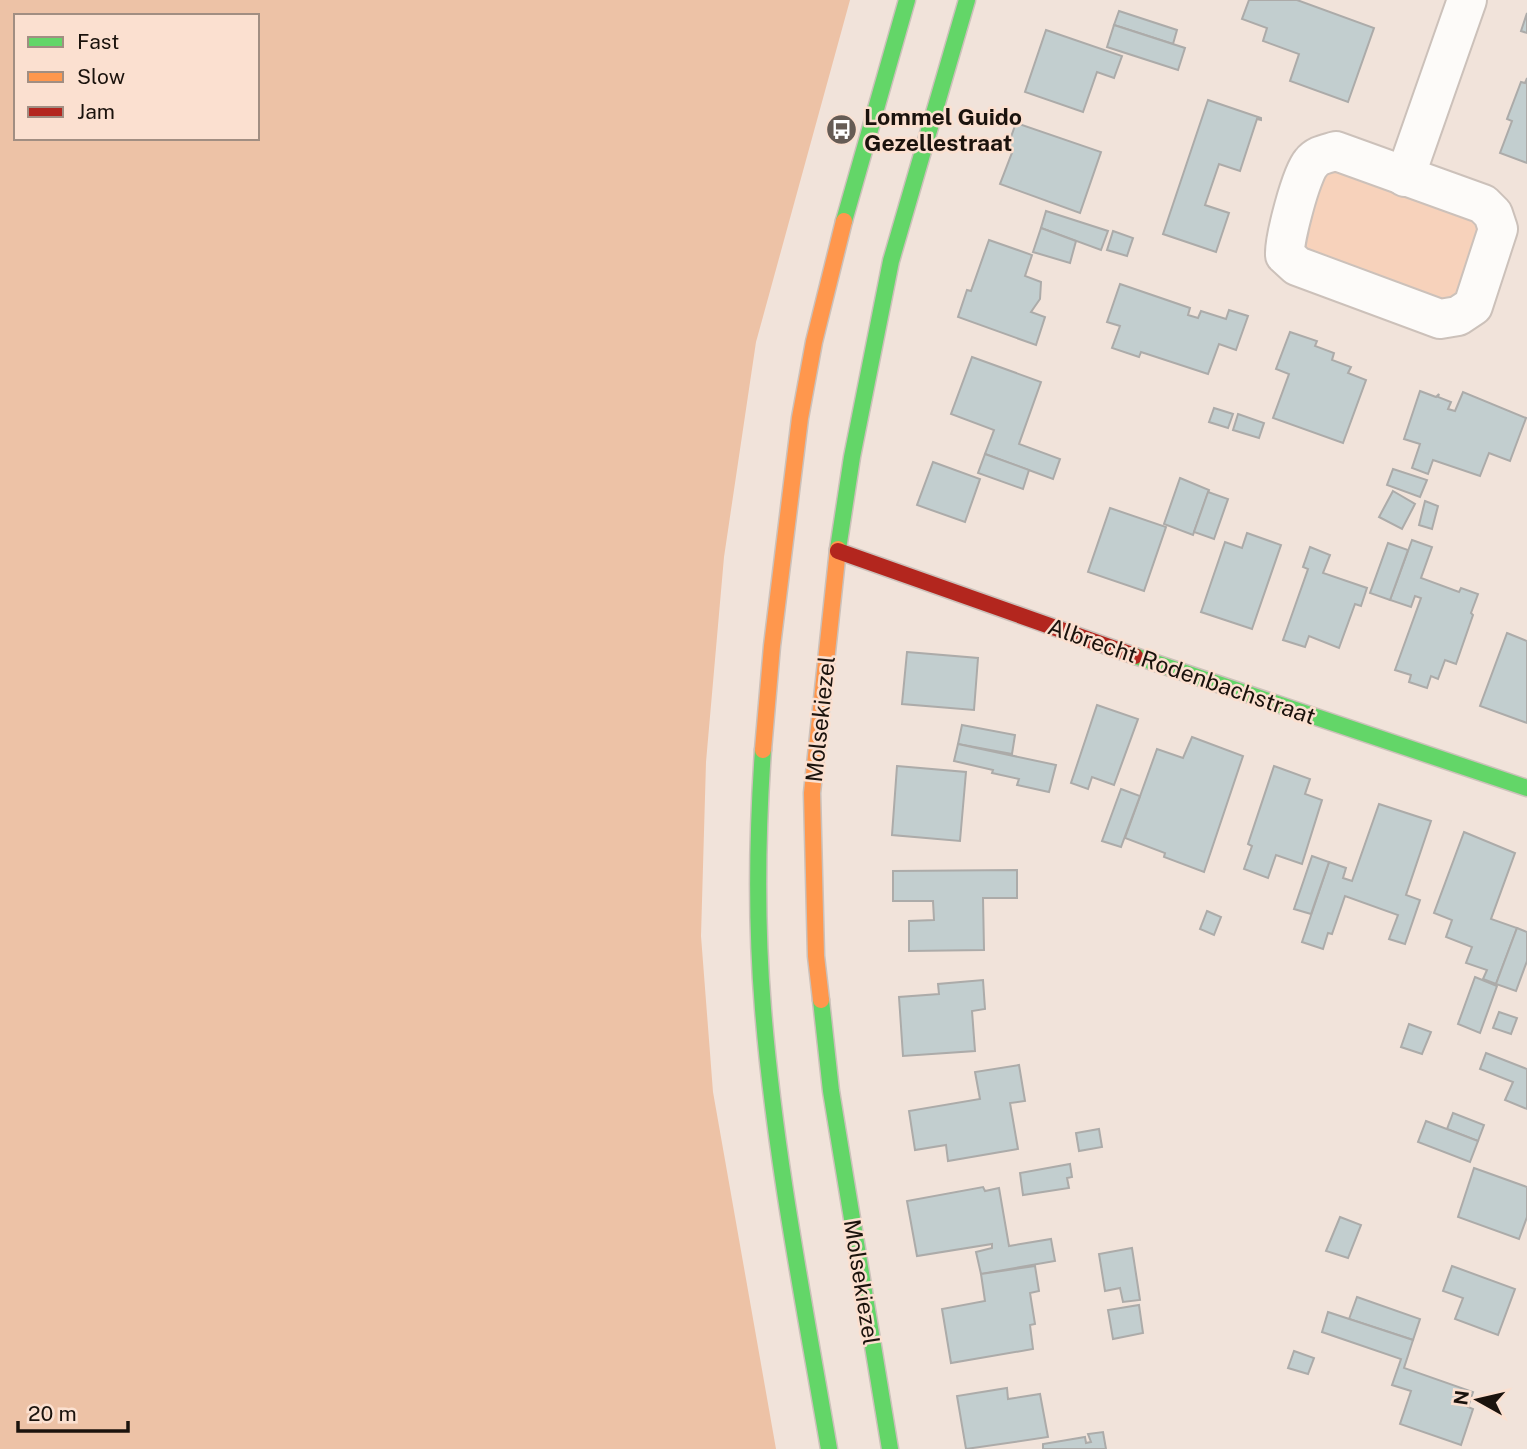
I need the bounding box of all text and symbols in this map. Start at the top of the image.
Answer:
legend [14,14,259,140]
text: Fast [77,29,119,54]
text: Slow [77,64,125,89]
text: Jam [77,99,115,124]
place label: Lommel Guido Gezellestraat [864,103,1022,156]
bus stop icon: Lommel Guido Gezellestraat [824,112,858,146]
street label: Albrecht Rodenbachstraat [1045,612,1319,730]
street label: Molsekiezel [800,655,840,783]
street label: Molsekiezel [839,1217,885,1347]
north arrow [1443,1365,1513,1435]
text: N [1449,1389,1473,1407]
scale bar [18,1390,128,1434]
text: 20 m [28,1401,77,1426]

